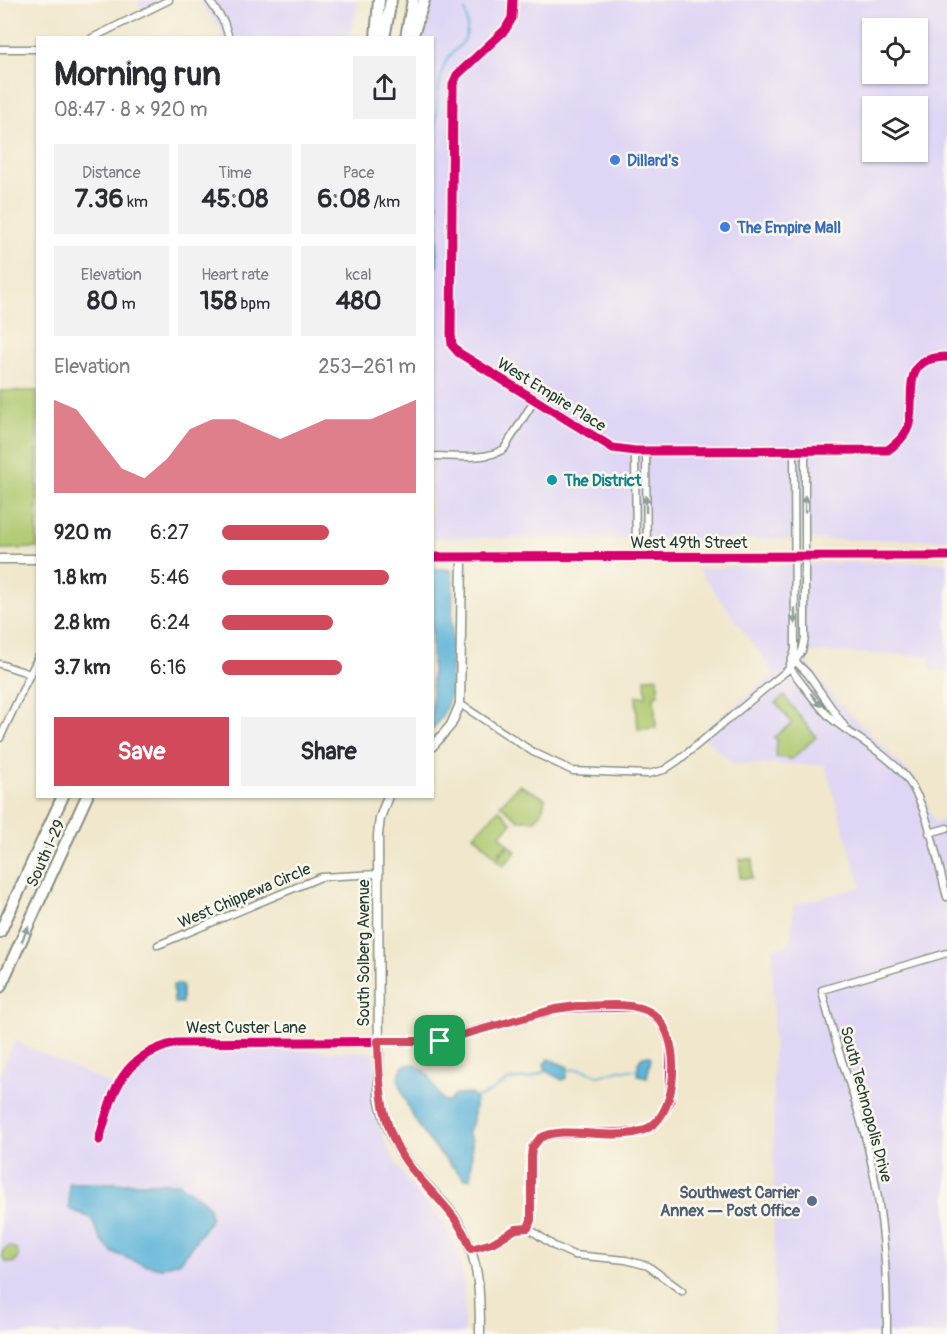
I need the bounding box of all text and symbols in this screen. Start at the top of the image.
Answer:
map controls [862,18,928,162]
button: locate [862,18,928,84]
text: Morning run [54,54,221,95]
button: share [353,56,416,119]
button: layers [862,96,928,162]
text: 08:47 · 8 × 920 m [54,97,207,122]
place label: Dillard's [627,151,679,171]
marker: Dillard's [608,153,622,167]
text: Distance [82,163,141,183]
text: Time [218,163,252,183]
text: Pace [343,163,374,183]
text: 7.36 [75,183,124,215]
text: 45:08 [202,183,268,215]
text: 6:08 [317,183,370,215]
text: km [124,192,148,212]
text: /km [370,192,400,212]
place label: The Empire Mall [736,218,841,238]
marker: The Empire Mall [718,220,732,234]
text: Elevation [81,265,142,285]
text: Heart rate [201,265,269,285]
text: kcal [346,265,372,285]
text: 80 [87,285,118,317]
text: 158 [200,285,237,317]
text: 480 [336,285,382,317]
text: m [118,294,136,314]
text: bpm [237,294,270,314]
street label: West Empire Place [493,353,610,436]
text: Elevation [54,354,130,379]
text: 253–261 m [318,354,416,379]
place label: The District [563,471,642,491]
marker: The District [545,473,559,487]
one-way arrow [800,494,809,513]
one-way arrow [641,495,651,514]
text: 920 m [54,520,111,545]
text: 6:27 [150,520,189,545]
street label: West 49th Street [631,533,748,553]
text: 1.8 km [54,565,107,590]
text: 5:46 [150,565,189,590]
one-way arrow [790,606,799,625]
text: 2.8 km [54,610,110,635]
text: 6:24 [150,610,190,635]
text: 3.7 km [54,655,111,680]
text: 6:16 [150,655,186,680]
one-way arrow [809,692,822,708]
button: Save [54,717,229,786]
button: Share [241,717,416,786]
street label: South I-29 [22,816,70,890]
street label: West Chippewa Circle [175,859,314,933]
street label: South Solberg Avenue [354,879,374,1027]
one-way arrow [20,926,29,943]
pin [414,1015,465,1066]
street label: West Custer Lane [186,1018,306,1038]
icon: arrive [423,1024,456,1057]
street label: South Technopolis Drive [836,1024,896,1184]
place label: Southwest Carrier Annex — Post Office [660,1183,801,1221]
marker: Southwest Carrier Annex — Post Office [805,1194,819,1208]

